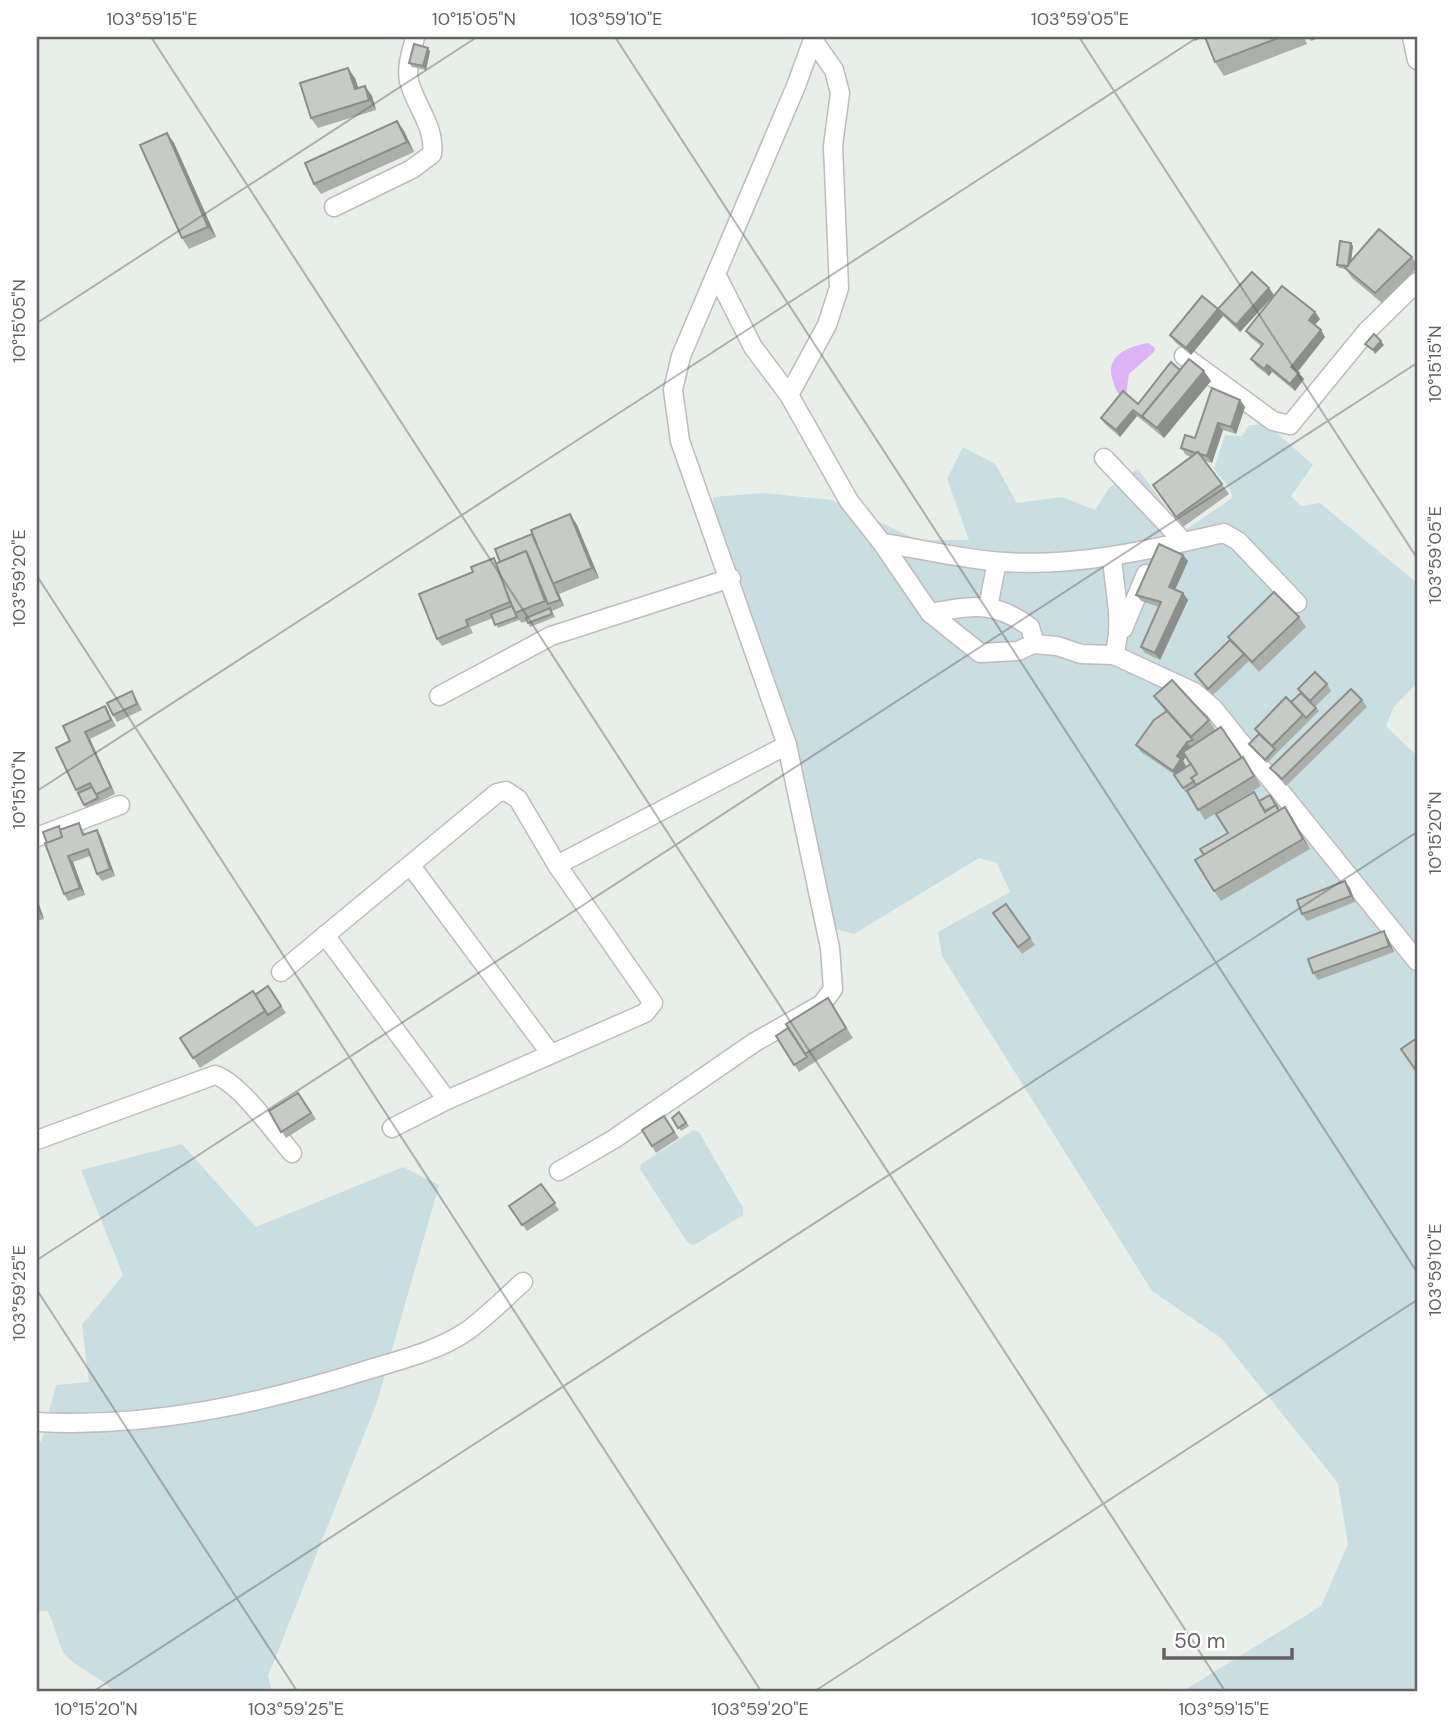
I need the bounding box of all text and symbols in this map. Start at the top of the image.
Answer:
text: 103°59'15"E [106,7,198,31]
text: 10°15'05"N [432,7,516,31]
text: 103°59'10"E [570,7,662,31]
text: 103°59'05"E [1031,7,1129,31]
text: 10°15'05"N [7,279,31,363]
text: 10°15'15"N [1423,325,1447,403]
text: 103°59'05"E [1423,506,1447,604]
text: 103°59'20"E [7,529,31,627]
text: 10°15'10"N [7,751,31,829]
text: 10°15'20"N [1423,791,1447,875]
text: 103°59'10"E [1423,1224,1447,1316]
text: 103°59'25"E [7,1245,31,1341]
scale bar [1164,1616,1291,1660]
text: 50 m [1174,1627,1225,1655]
text: 10°15'20"N [54,1697,138,1721]
text: 103°59'25"E [248,1697,344,1721]
text: 103°59'20"E [711,1697,809,1721]
text: 103°59'15"E [1178,1697,1270,1721]

